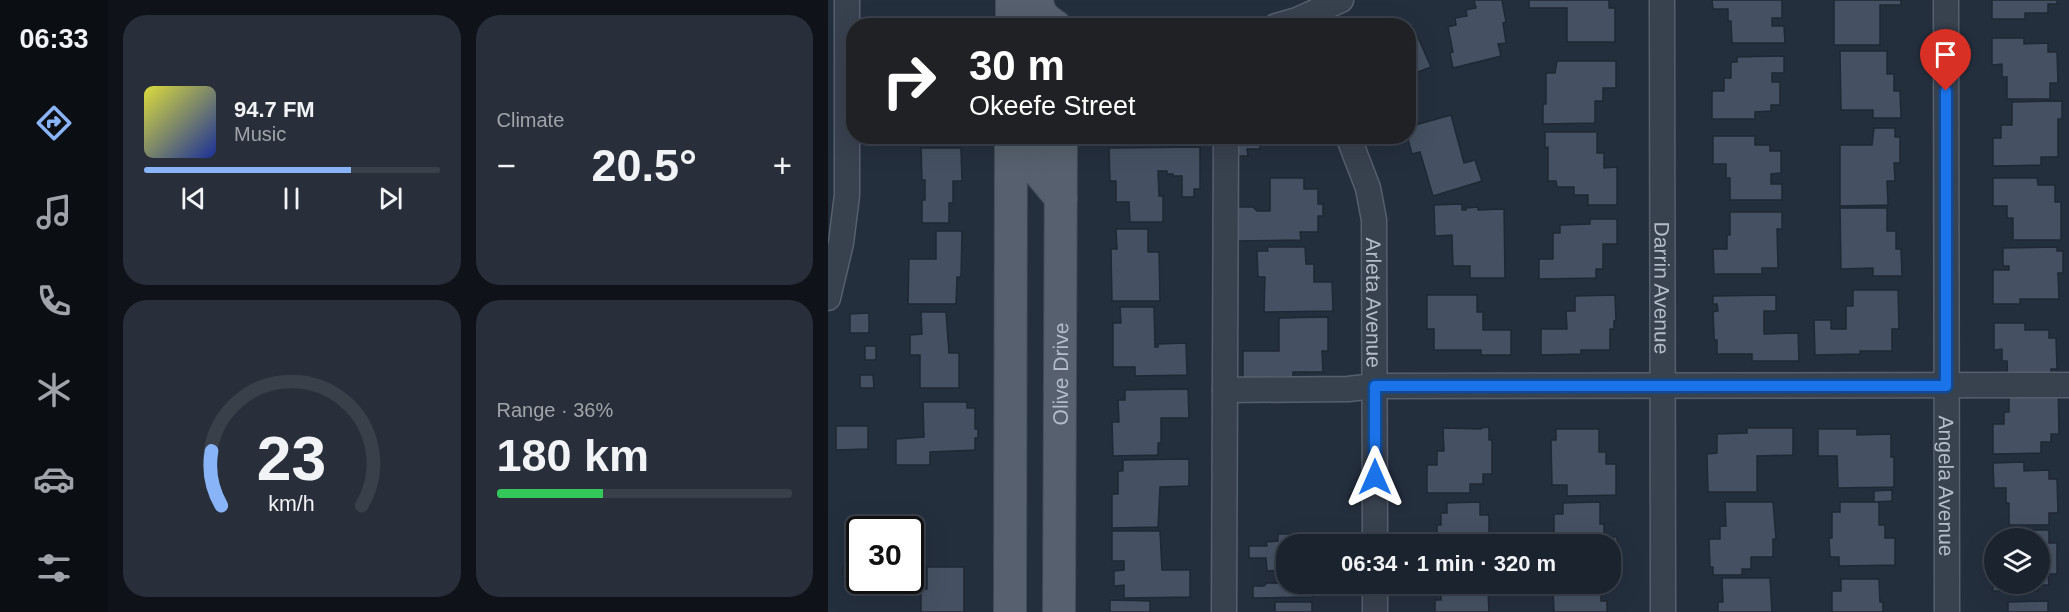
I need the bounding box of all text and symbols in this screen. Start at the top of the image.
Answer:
text: 06:33 [19,24,89,54]
pin [1920,29,1971,91]
icon: arrive [1929,38,1962,71]
icon: right [870,42,948,120]
text: 30 m [969,42,1065,89]
text: Okeefe Street [969,91,1136,121]
text: 94.7 FM [234,97,315,122]
icon: directions [33,102,75,144]
text: Climate [497,109,564,131]
text: Music [234,123,286,145]
text: 20.5° [591,140,697,191]
text: − [497,147,516,184]
text: + [773,147,792,184]
icon: previous [177,182,210,215]
icon: pause [275,182,308,215]
icon: next [374,182,407,215]
icon: music [33,191,75,233]
street label: Darrin Avenue [1651,222,1674,354]
street label: Arleta Avenue [1363,237,1386,368]
icon: phone [33,280,75,322]
street label: Olive Drive [1048,323,1072,425]
icon: climate [33,369,75,411]
text: Range · 36% [497,399,613,421]
street label: Angela Avenue [1935,415,1958,557]
text: 23 [257,424,326,493]
text: 180 km [497,430,649,481]
position arrow [1343,445,1407,509]
icon: car [33,458,75,500]
text: km/h [269,492,315,516]
speed limit sign: 30 [846,516,924,594]
map controls [1984,528,2050,594]
button: layers [1984,528,2050,594]
icon: filters [33,547,75,589]
text: 06:34 · 1 min · 320 m [1341,551,1556,576]

